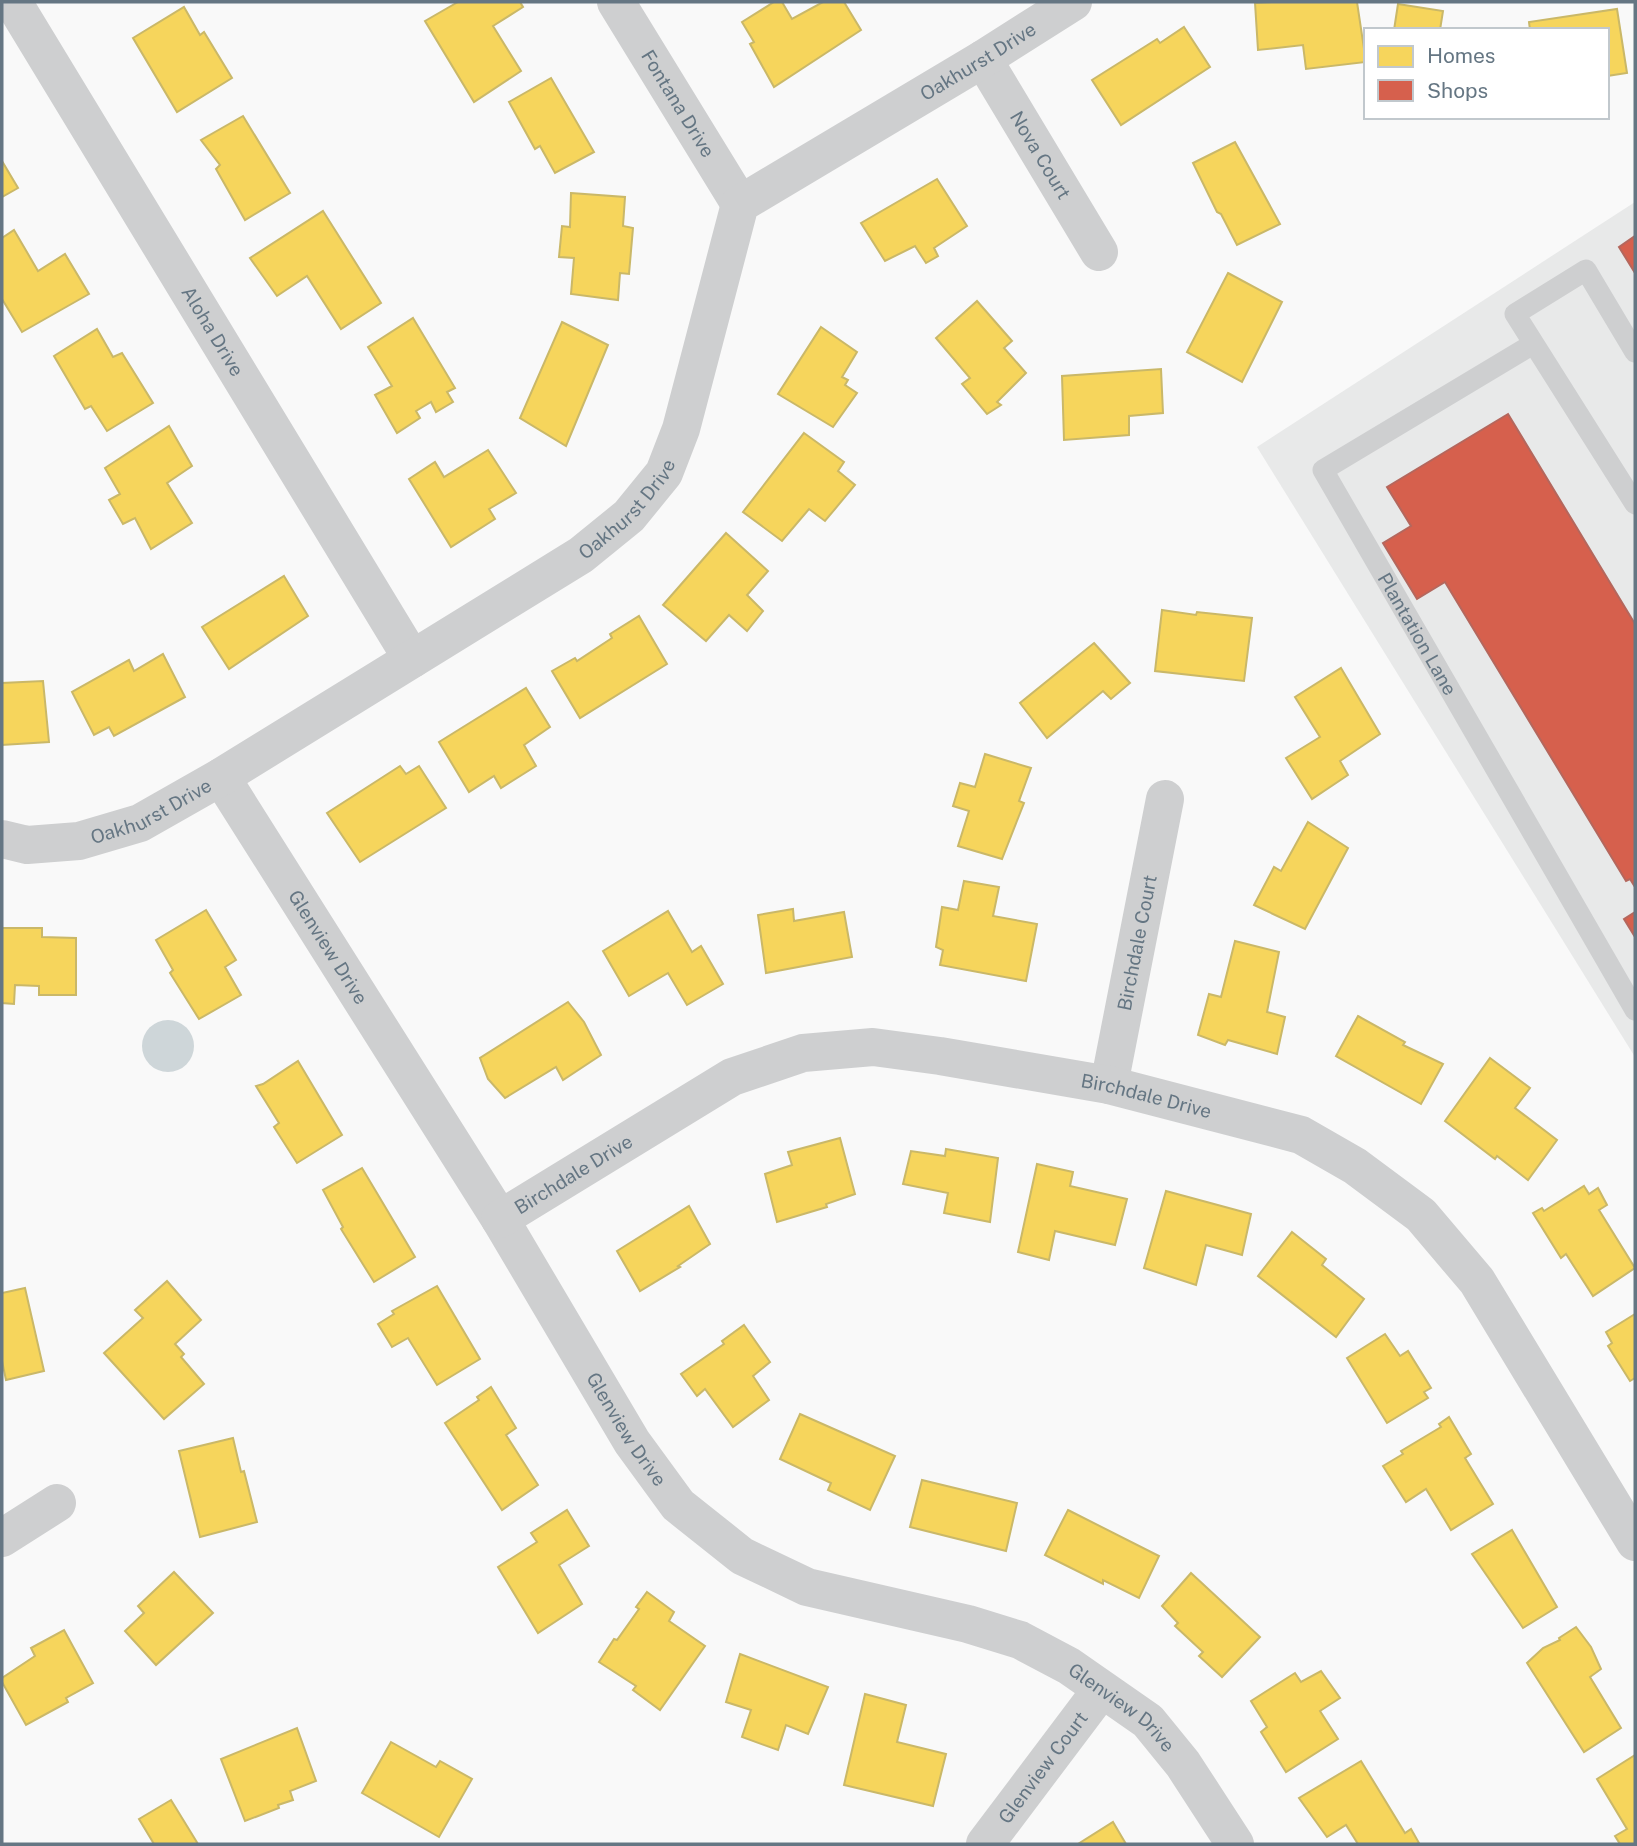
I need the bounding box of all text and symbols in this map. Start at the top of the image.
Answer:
street label: Oakhurst Drive [916,18,1040,105]
legend [1364,28,1609,119]
text: Homes [1427,43,1495,68]
street label: Fontana Drive [637,46,719,161]
text: Shops [1427,78,1488,103]
street label: Nova Court [1006,107,1076,203]
street label: Aloha Drive [177,282,248,380]
street label: Oakhurst Drive [574,456,679,564]
street label: Plantation Lane [1374,569,1462,699]
street label: Oakhurst Drive [88,774,215,848]
street label: Birchdale Court [1113,873,1161,1012]
street label: Glenview Drive [284,886,372,1008]
street label: Birchdale Drive [1079,1069,1214,1122]
street label: Birchdale Drive [510,1130,636,1218]
street label: Glenview Drive [582,1368,671,1490]
street label: Glenview Drive [1064,1658,1179,1756]
street label: Glenview Court [994,1707,1092,1828]

